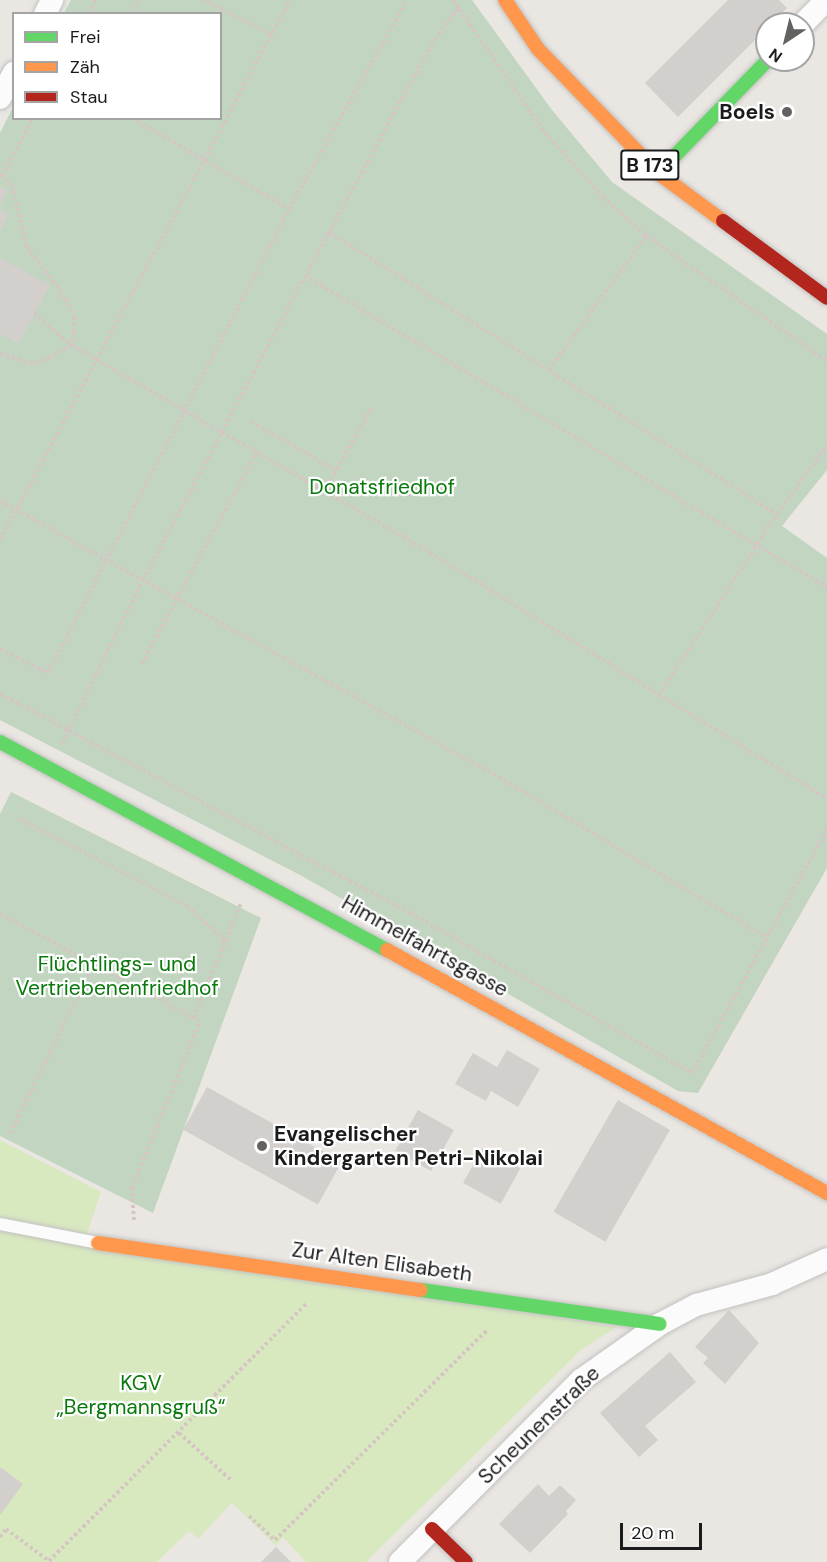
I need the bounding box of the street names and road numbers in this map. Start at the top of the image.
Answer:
road number: B 173 [620,148,680,182]
street label: Himmelfahrtsgasse [337,890,513,1002]
street label: Zur Alten Elisabeth [290,1237,474,1287]
street label: Scheunenstraße [473,1361,605,1489]

